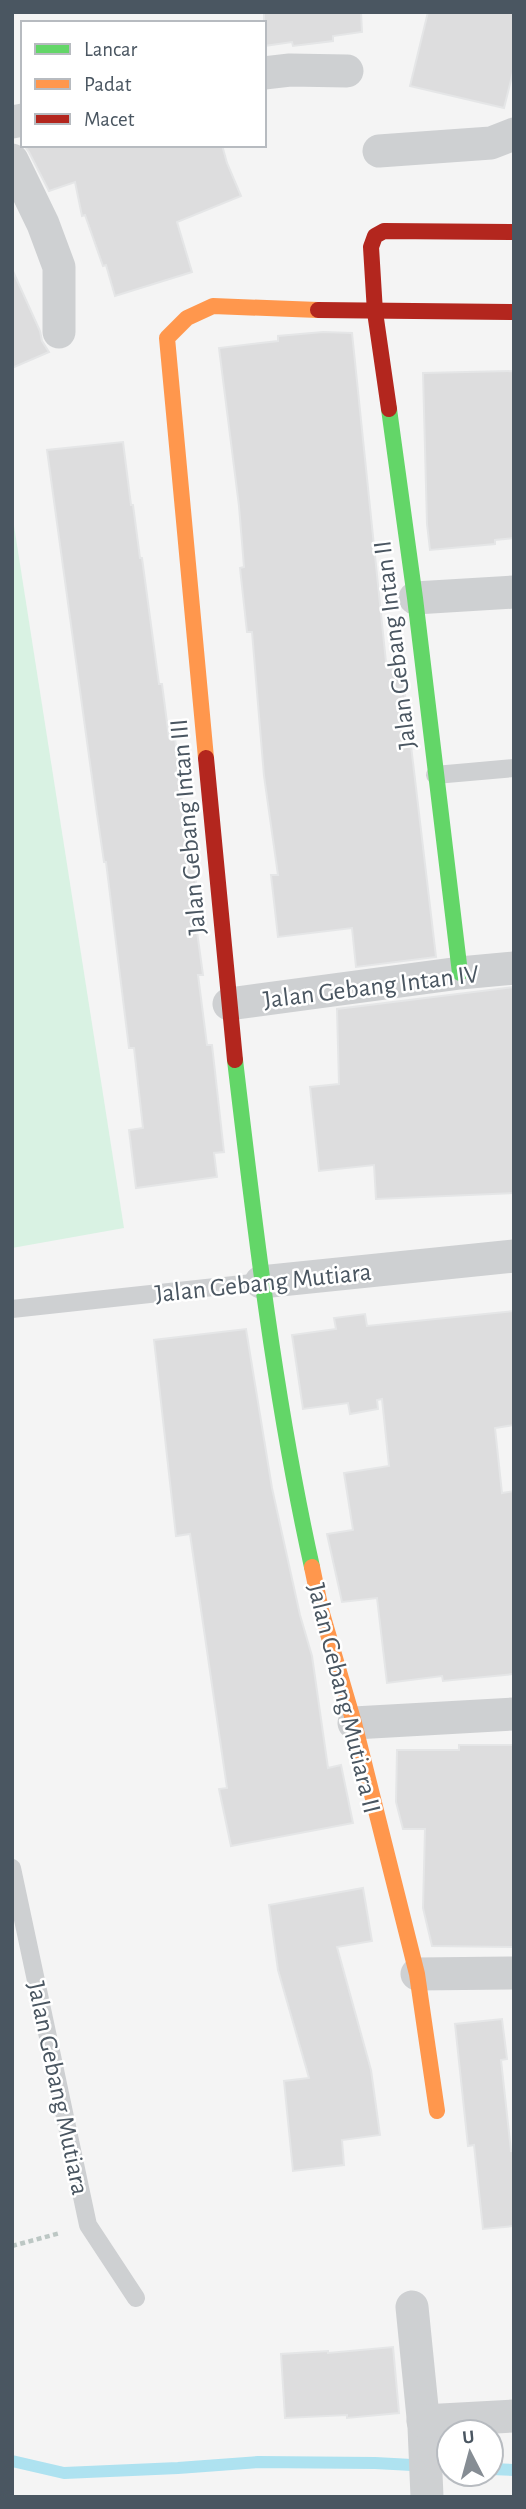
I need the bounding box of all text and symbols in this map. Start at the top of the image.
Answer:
legend [21,21,266,147]
text: Lancar [84,39,137,60]
text: Padat [84,74,132,95]
text: Macet [84,109,135,130]
street label: Jalan Gebang Intan II [369,539,421,751]
street label: Jalan Gebang Intan III [166,718,210,936]
street label: Jalan Gebang Intan IV [262,961,481,1013]
street label: Jalan Gebang Mutiara [153,1259,373,1307]
street label: Jalan Gebang Mutiara II [303,1581,385,1816]
street label: Jalan Gebang Mutiara [23,1979,93,2197]
north arrow [435,2418,505,2488]
text: U [461,2428,475,2448]

